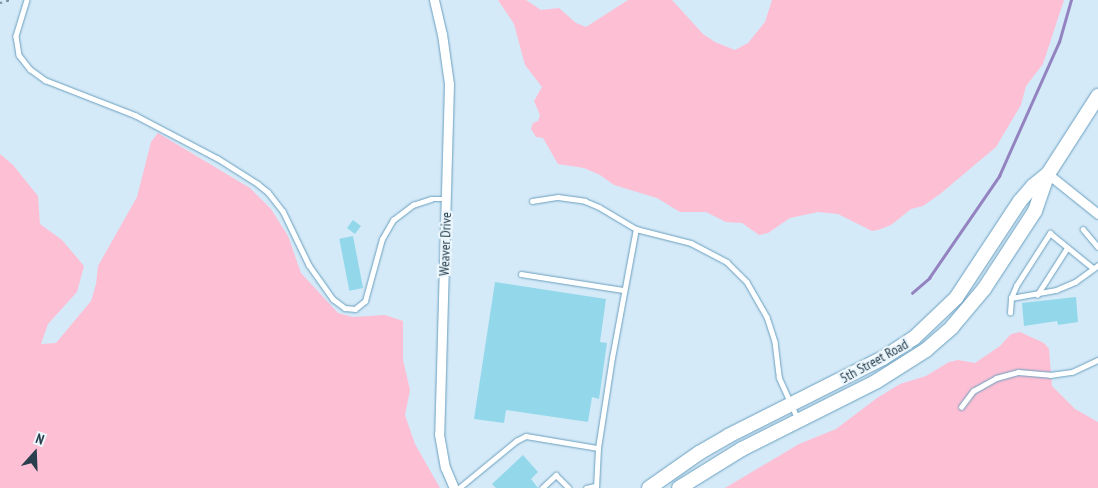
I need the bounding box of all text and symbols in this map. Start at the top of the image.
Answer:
street label: Weaver Drive [435,212,455,276]
street label: 5th Street Road [837,335,911,387]
north arrow [10,428,60,478]
text: N [33,429,47,449]

